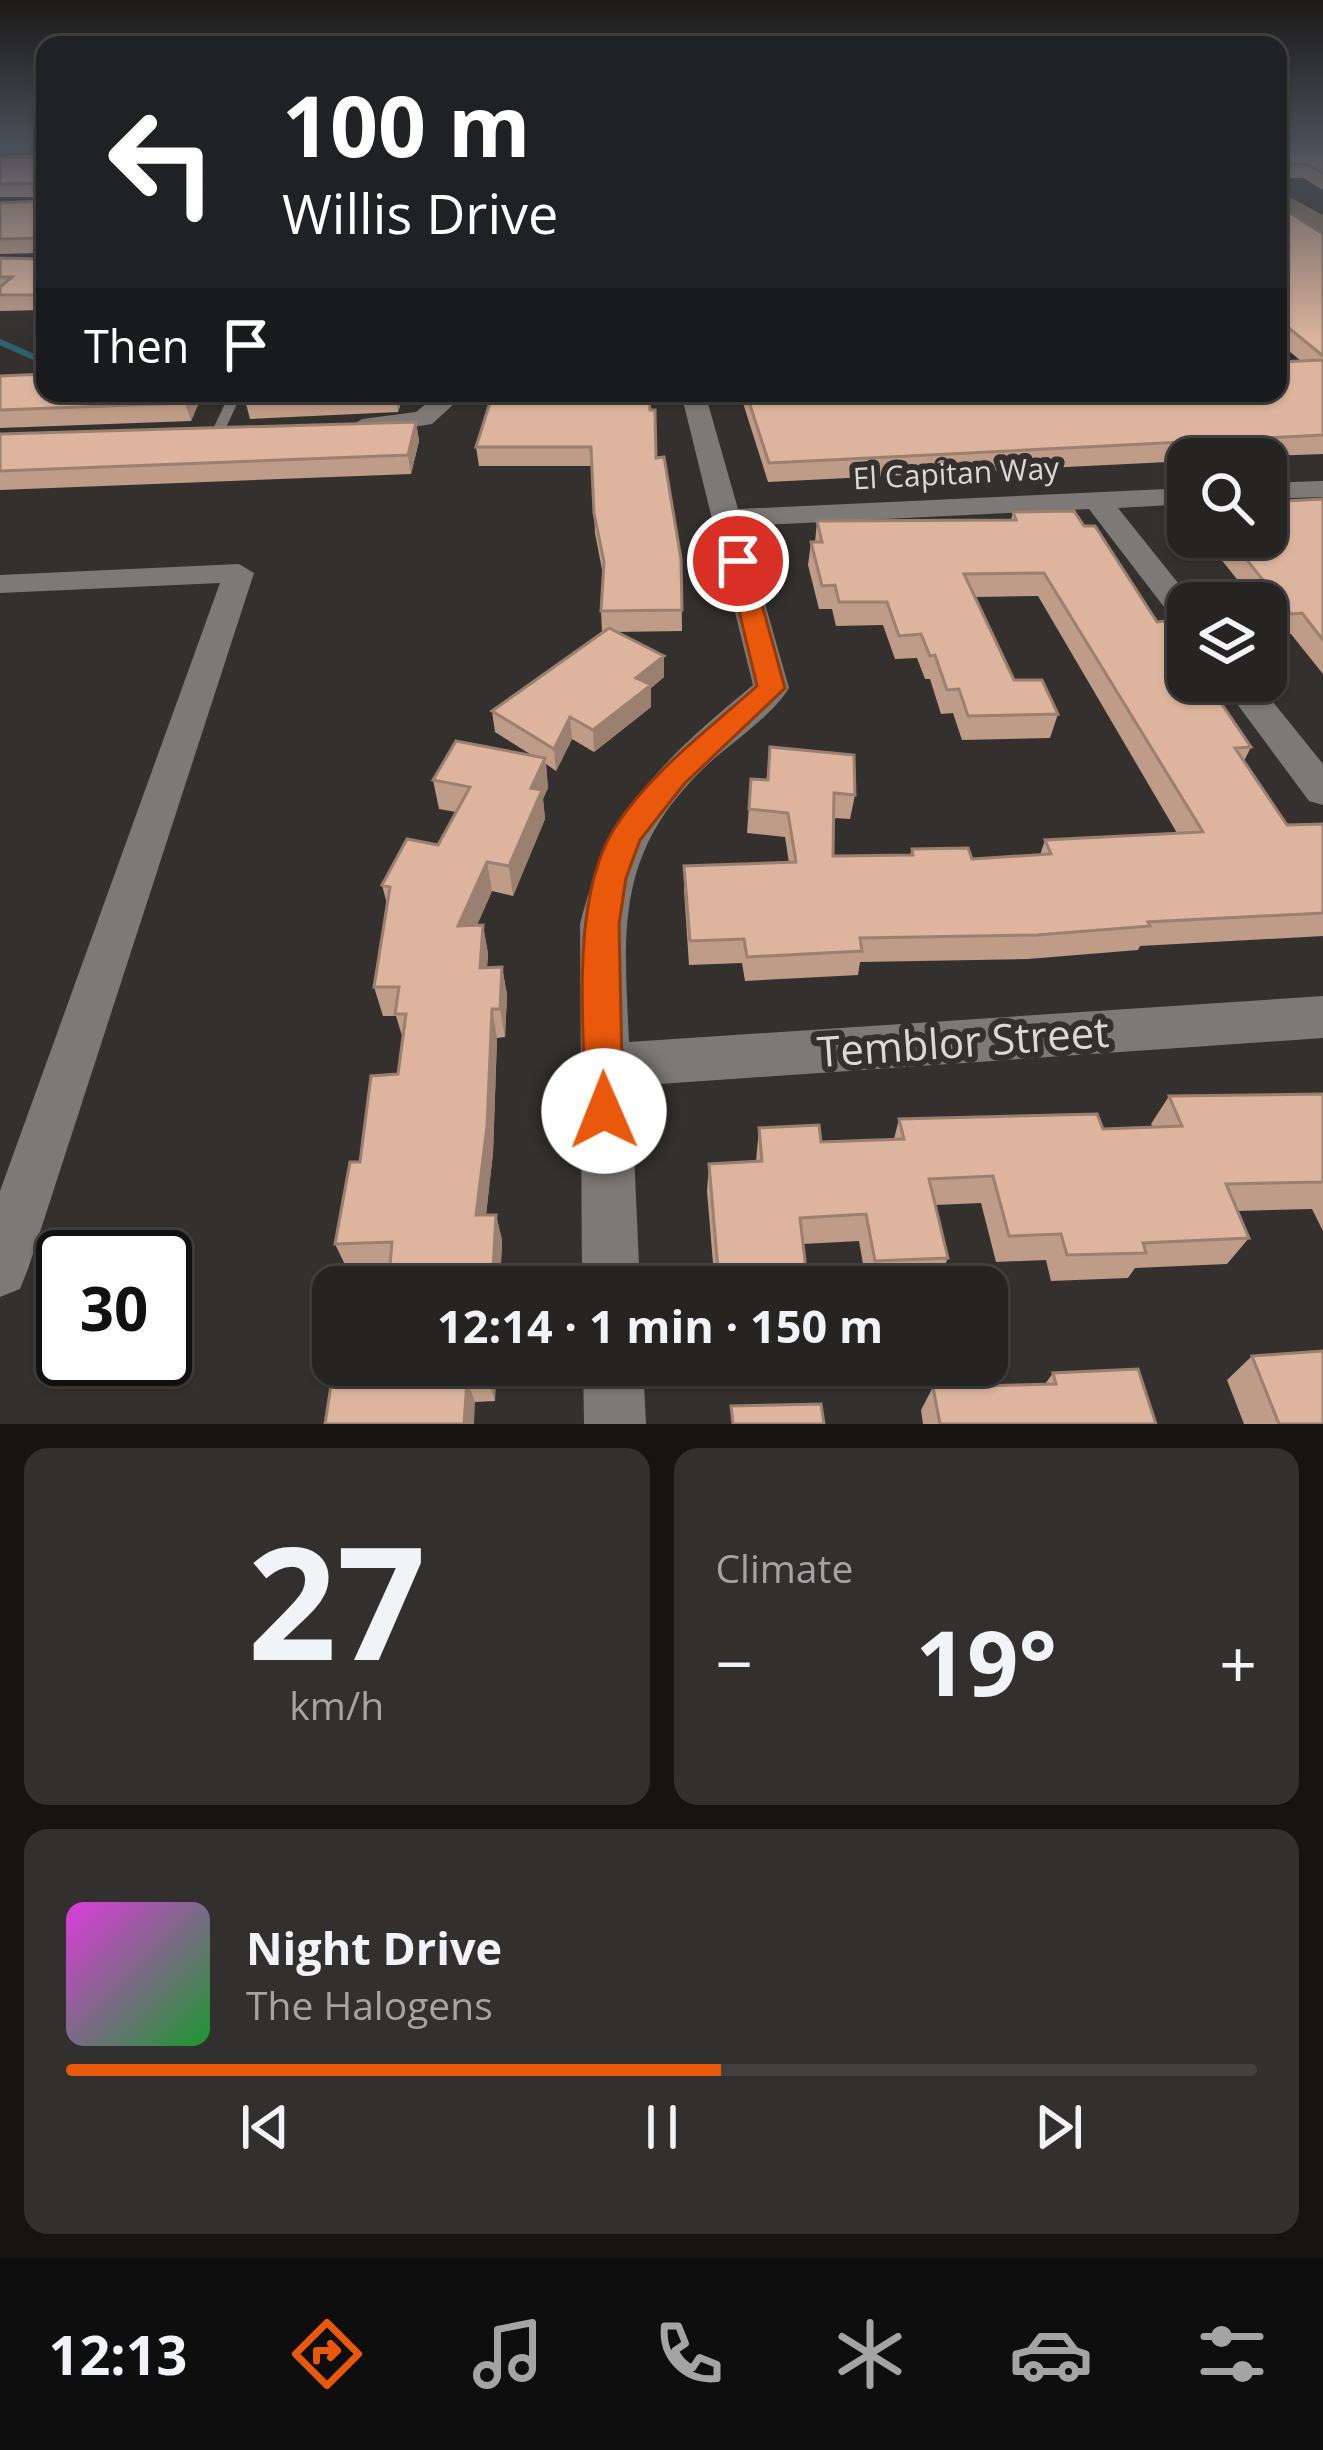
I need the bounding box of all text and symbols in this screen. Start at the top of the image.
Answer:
text: 100 m [282,67,530,182]
icon: left [84,84,240,240]
text: Willis Drive [282,176,558,250]
icon: arrive [213,312,279,378]
text: Then [84,315,189,376]
map controls [1167,438,1287,702]
button: search [1167,438,1287,558]
street label: El Capitan Way [852,447,1061,498]
pin [687,510,789,612]
icon: arrive [705,528,771,594]
button: layers [1167,582,1287,702]
street label: Temblor Street [815,1002,1111,1079]
position arrow [541,1048,667,1174]
speed limit sign: 30 [36,1230,192,1386]
text: 12:14 · 1 min · 150 m [437,1295,883,1356]
text: 27 [248,1493,426,1706]
text: Climate [716,1541,853,1594]
text: 19° [916,1600,1057,1722]
text: − [716,1617,753,1707]
text: + [1219,1617,1257,1707]
text: km/h [289,1678,384,1731]
text: Night Drive [246,1917,502,1978]
text: The Halogens [246,1978,493,2031]
icon: previous [232,2094,298,2160]
icon: pause [629,2094,695,2160]
icon: next [1026,2094,1092,2160]
icon: directions [285,2312,369,2396]
icon: music [466,2312,550,2396]
icon: phone [647,2312,731,2396]
icon: climate [828,2312,912,2396]
icon: car [1009,2312,1093,2396]
icon: filters [1190,2312,1274,2396]
text: 12:13 [49,2317,187,2391]

